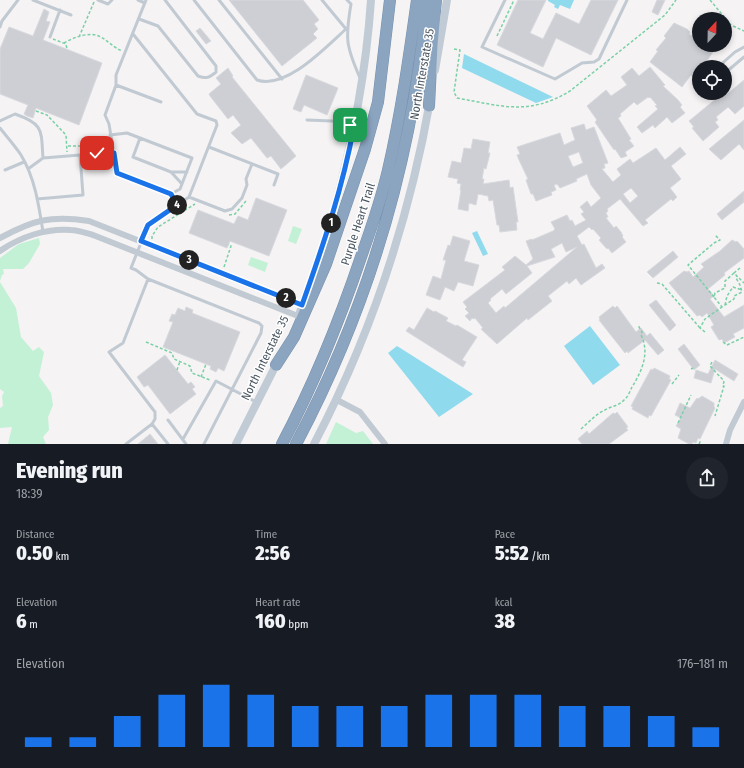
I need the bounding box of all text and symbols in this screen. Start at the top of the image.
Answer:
north arrow [692,12,732,52]
map controls [692,12,732,100]
street label: North Interstate 35 [407,27,437,121]
button: locate [692,60,732,100]
pin [333,108,367,142]
icon: arrive [339,114,361,136]
pin [80,136,114,170]
icon: check [86,142,108,164]
street label: Purple Heart Trail [338,181,378,267]
pin: 4 [167,195,187,215]
text: 4 [174,198,180,211]
pin: 1 [321,213,341,233]
text: 1 [329,216,333,229]
pin: 3 [179,250,199,270]
text: 3 [186,253,192,266]
pin: 2 [276,288,296,308]
text: 2 [283,291,289,304]
street label: North Interstate 35 [238,313,292,403]
text: Evening run [16,457,123,484]
button: share [686,457,728,499]
text: 18:39 [16,486,42,501]
text: Distance [16,528,55,541]
text: Time [255,528,277,541]
text: Pace [495,528,515,541]
text: 0.50 [16,541,53,565]
text: 2:56 [255,541,290,565]
text: 5:52 [495,541,529,565]
text: km [53,550,69,563]
text: /km [529,550,550,563]
text: Elevation [16,596,57,609]
text: Heart rate [255,596,301,609]
text: kcal [495,596,512,609]
text: 6 [16,609,27,633]
text: 160 [255,609,286,633]
text: 38 [495,609,515,633]
text: m [27,618,38,631]
text: bpm [286,618,308,631]
text: Elevation [16,656,65,671]
text: 176–181 m [677,656,728,671]

